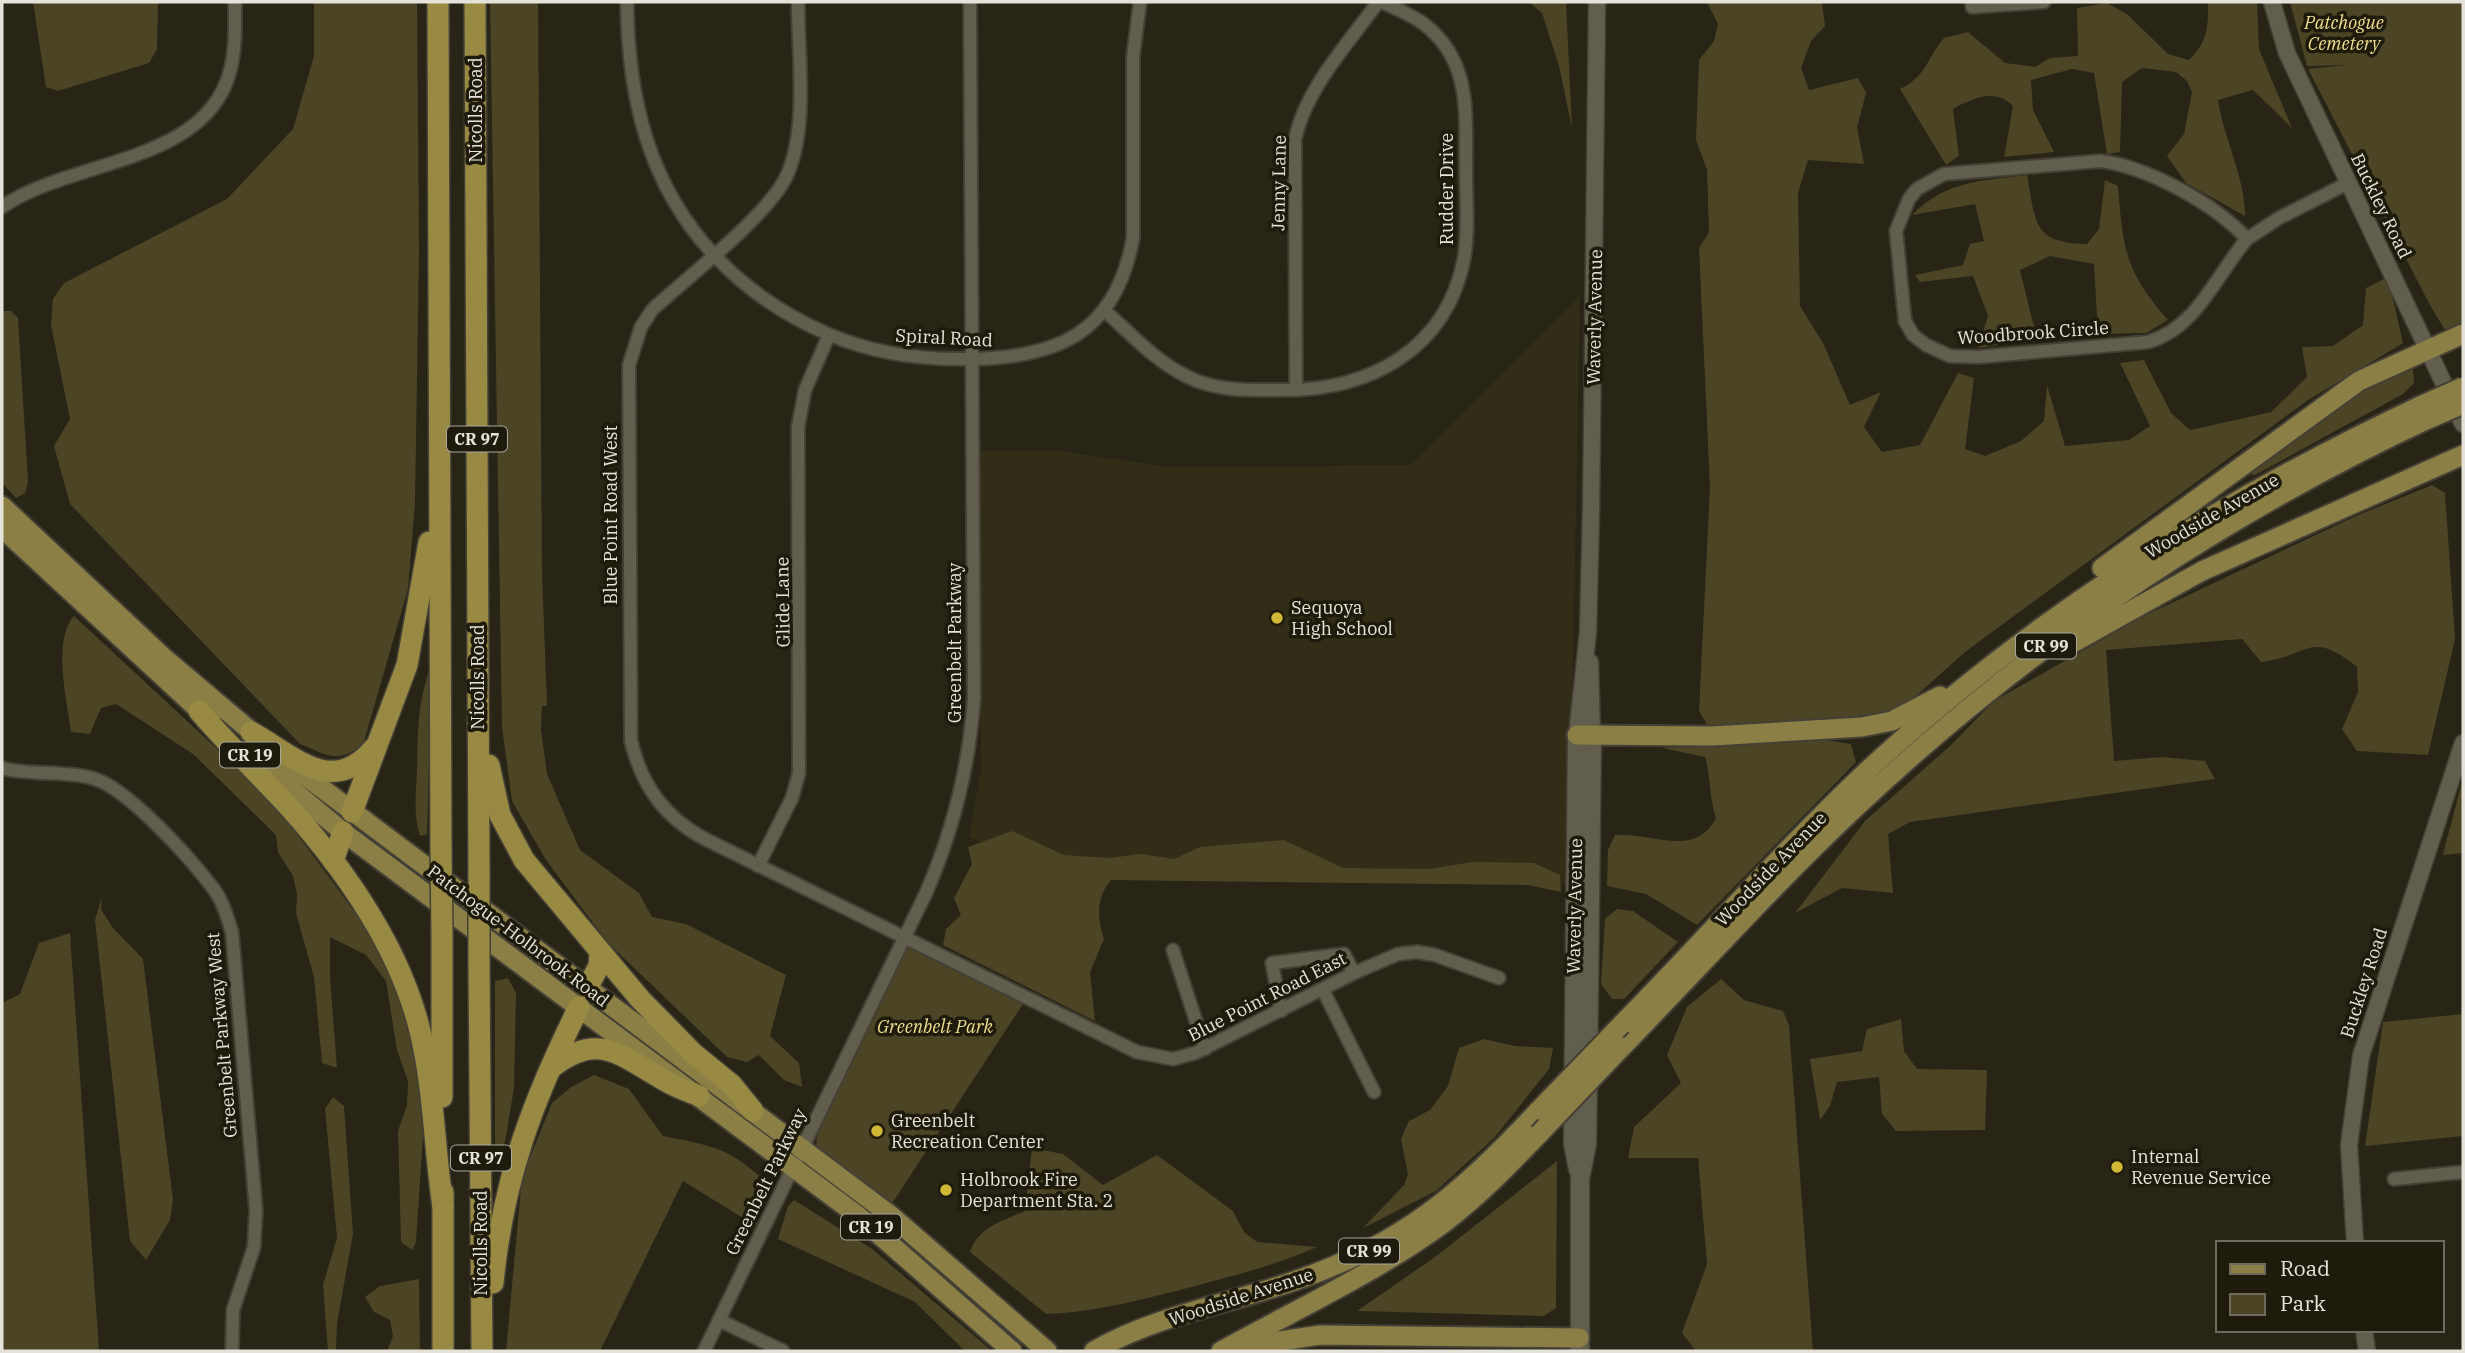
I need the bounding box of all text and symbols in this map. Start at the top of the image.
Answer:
park label: Patchogue Cemetery [2303,11,2384,55]
street label: Nicolls Road [464,57,487,163]
street label: Rudder Drive [1435,133,1458,245]
street label: Jenny Lane [1266,135,1291,231]
street label: Buckley Road [2346,149,2417,262]
street label: Waverly Avenue [1582,249,1607,385]
street label: Woodbrook Circle [1956,316,2109,349]
street label: Spiral Road [895,323,993,352]
street label: Blue Point Road West [599,425,622,605]
road number: CR 97 [447,426,507,452]
street label: Woodside Avenue [2141,468,2283,563]
street label: Glide Lane [770,557,795,647]
street label: Greenbelt Parkway [943,562,966,723]
place label: Sequoya High School [1291,596,1393,640]
marker: Sequoya High School [1269,610,1285,626]
street label: Nicolls Road [466,624,489,730]
road number: CR 99 [2016,634,2076,659]
road number: CR 19 [220,742,280,768]
street label: Woodside Avenue [1710,806,1831,931]
street label: Waverly Avenue [1562,838,1587,974]
street label: Patchogue-Holbrook Road [423,860,614,1012]
street label: Buckley Road [2335,925,2392,1041]
street label: Greenbelt Parkway West [201,931,242,1139]
street label: Blue Point Road East [1184,947,1350,1046]
park label: Greenbelt Park [877,1015,994,1038]
street label: Greenbelt Parkway [720,1104,811,1259]
place label: Greenbelt Recreation Center [891,1109,1044,1153]
marker: Greenbelt Recreation Center [869,1123,885,1139]
place label: Internal Revenue Service [2131,1145,2271,1189]
road number: CR 97 [451,1146,511,1170]
marker: Internal Revenue Service [2109,1159,2125,1175]
place label: Holbrook Fire Department Sta. 2 [960,1168,1113,1212]
marker: Holbrook Fire Department Sta. 2 [938,1182,954,1198]
street label: Nicolls Road [469,1190,492,1296]
road number: CR 19 [841,1214,901,1240]
road number: CR 99 [1339,1238,1399,1264]
legend [2216,1241,2444,1332]
text: Road [2280,1254,2330,1282]
street label: Woodside Avenue [1166,1262,1316,1331]
text: Park [2280,1289,2327,1317]

